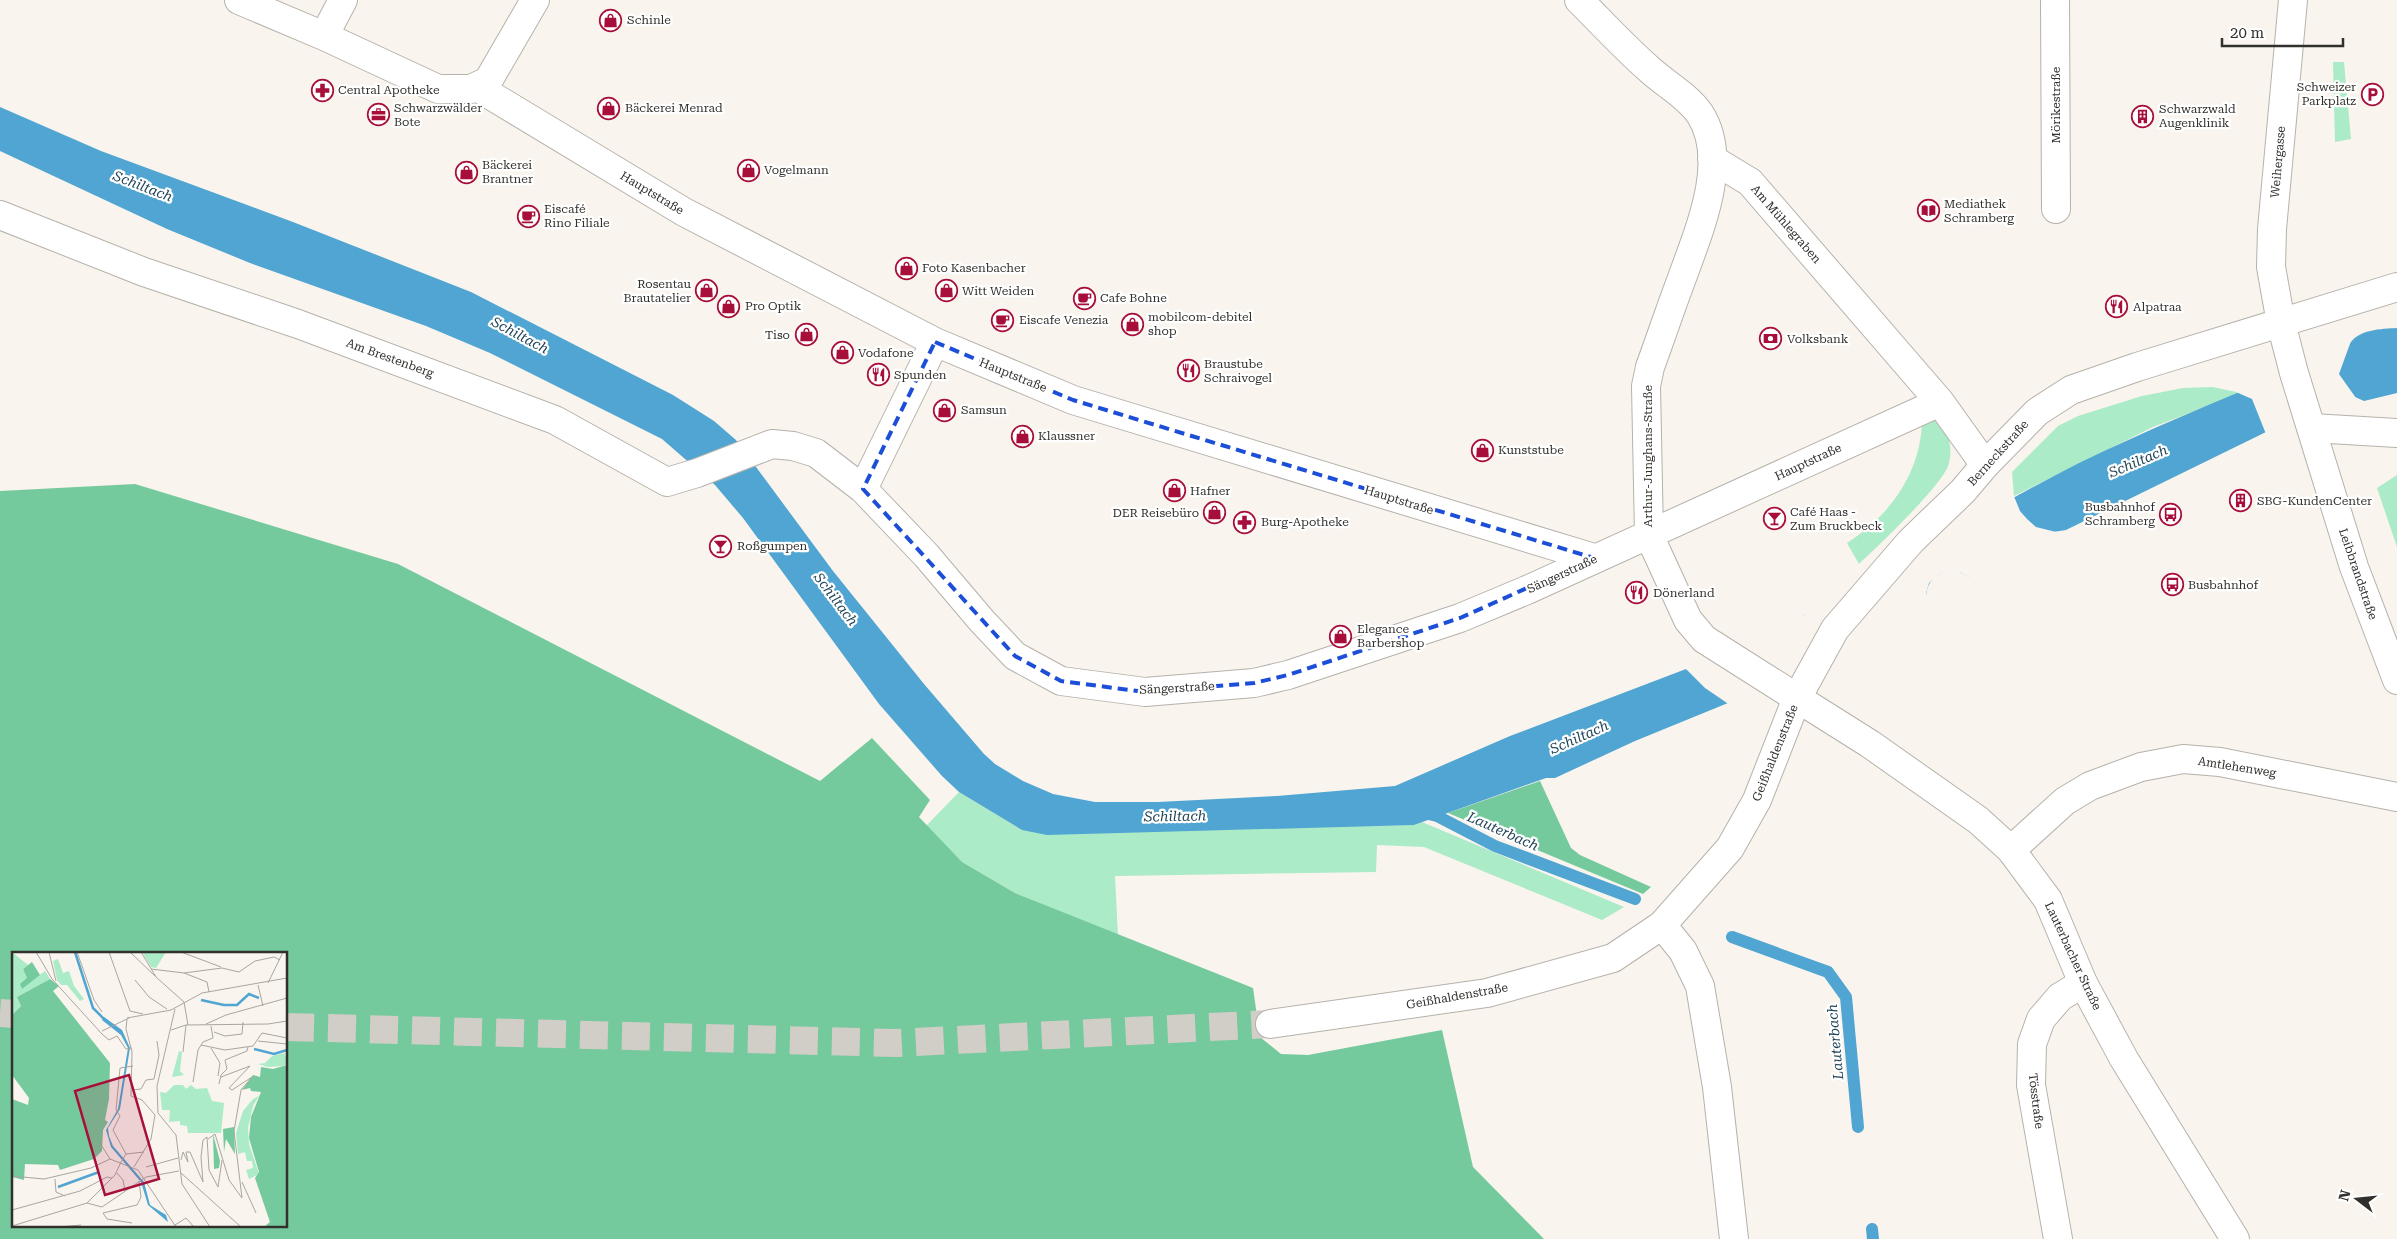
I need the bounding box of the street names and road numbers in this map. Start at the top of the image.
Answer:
street label: Mörikestraße [2049,66,2063,143]
street label: Weihergasse [2268,125,2288,199]
street label: Hauptstraße [618,169,687,218]
street label: Am Mühlegraben [1748,182,1824,266]
street label: Am Brestenberg [344,336,436,380]
street label: Hauptstraße [977,355,1049,395]
street label: Arthur-Junghans-Straße [1641,384,1655,527]
street label: Berneckstraße [1965,417,2031,489]
street label: Hauptstraße [1773,440,1844,483]
street label: Hauptstraße [1363,483,1436,517]
street label: Leibbrandstraße [2336,526,2380,622]
street label: Sängerstraße [1525,552,1599,596]
street label: Sängerstraße [1139,679,1215,697]
street label: Geißhaldenstraße [1749,702,1801,803]
street label: Amtlehenweg [2197,754,2277,780]
street label: Lauterbacher Straße [2042,900,2104,1013]
street label: Geißhaldenstraße [1405,980,1509,1012]
street label: Tösstraße [2026,1072,2046,1130]

